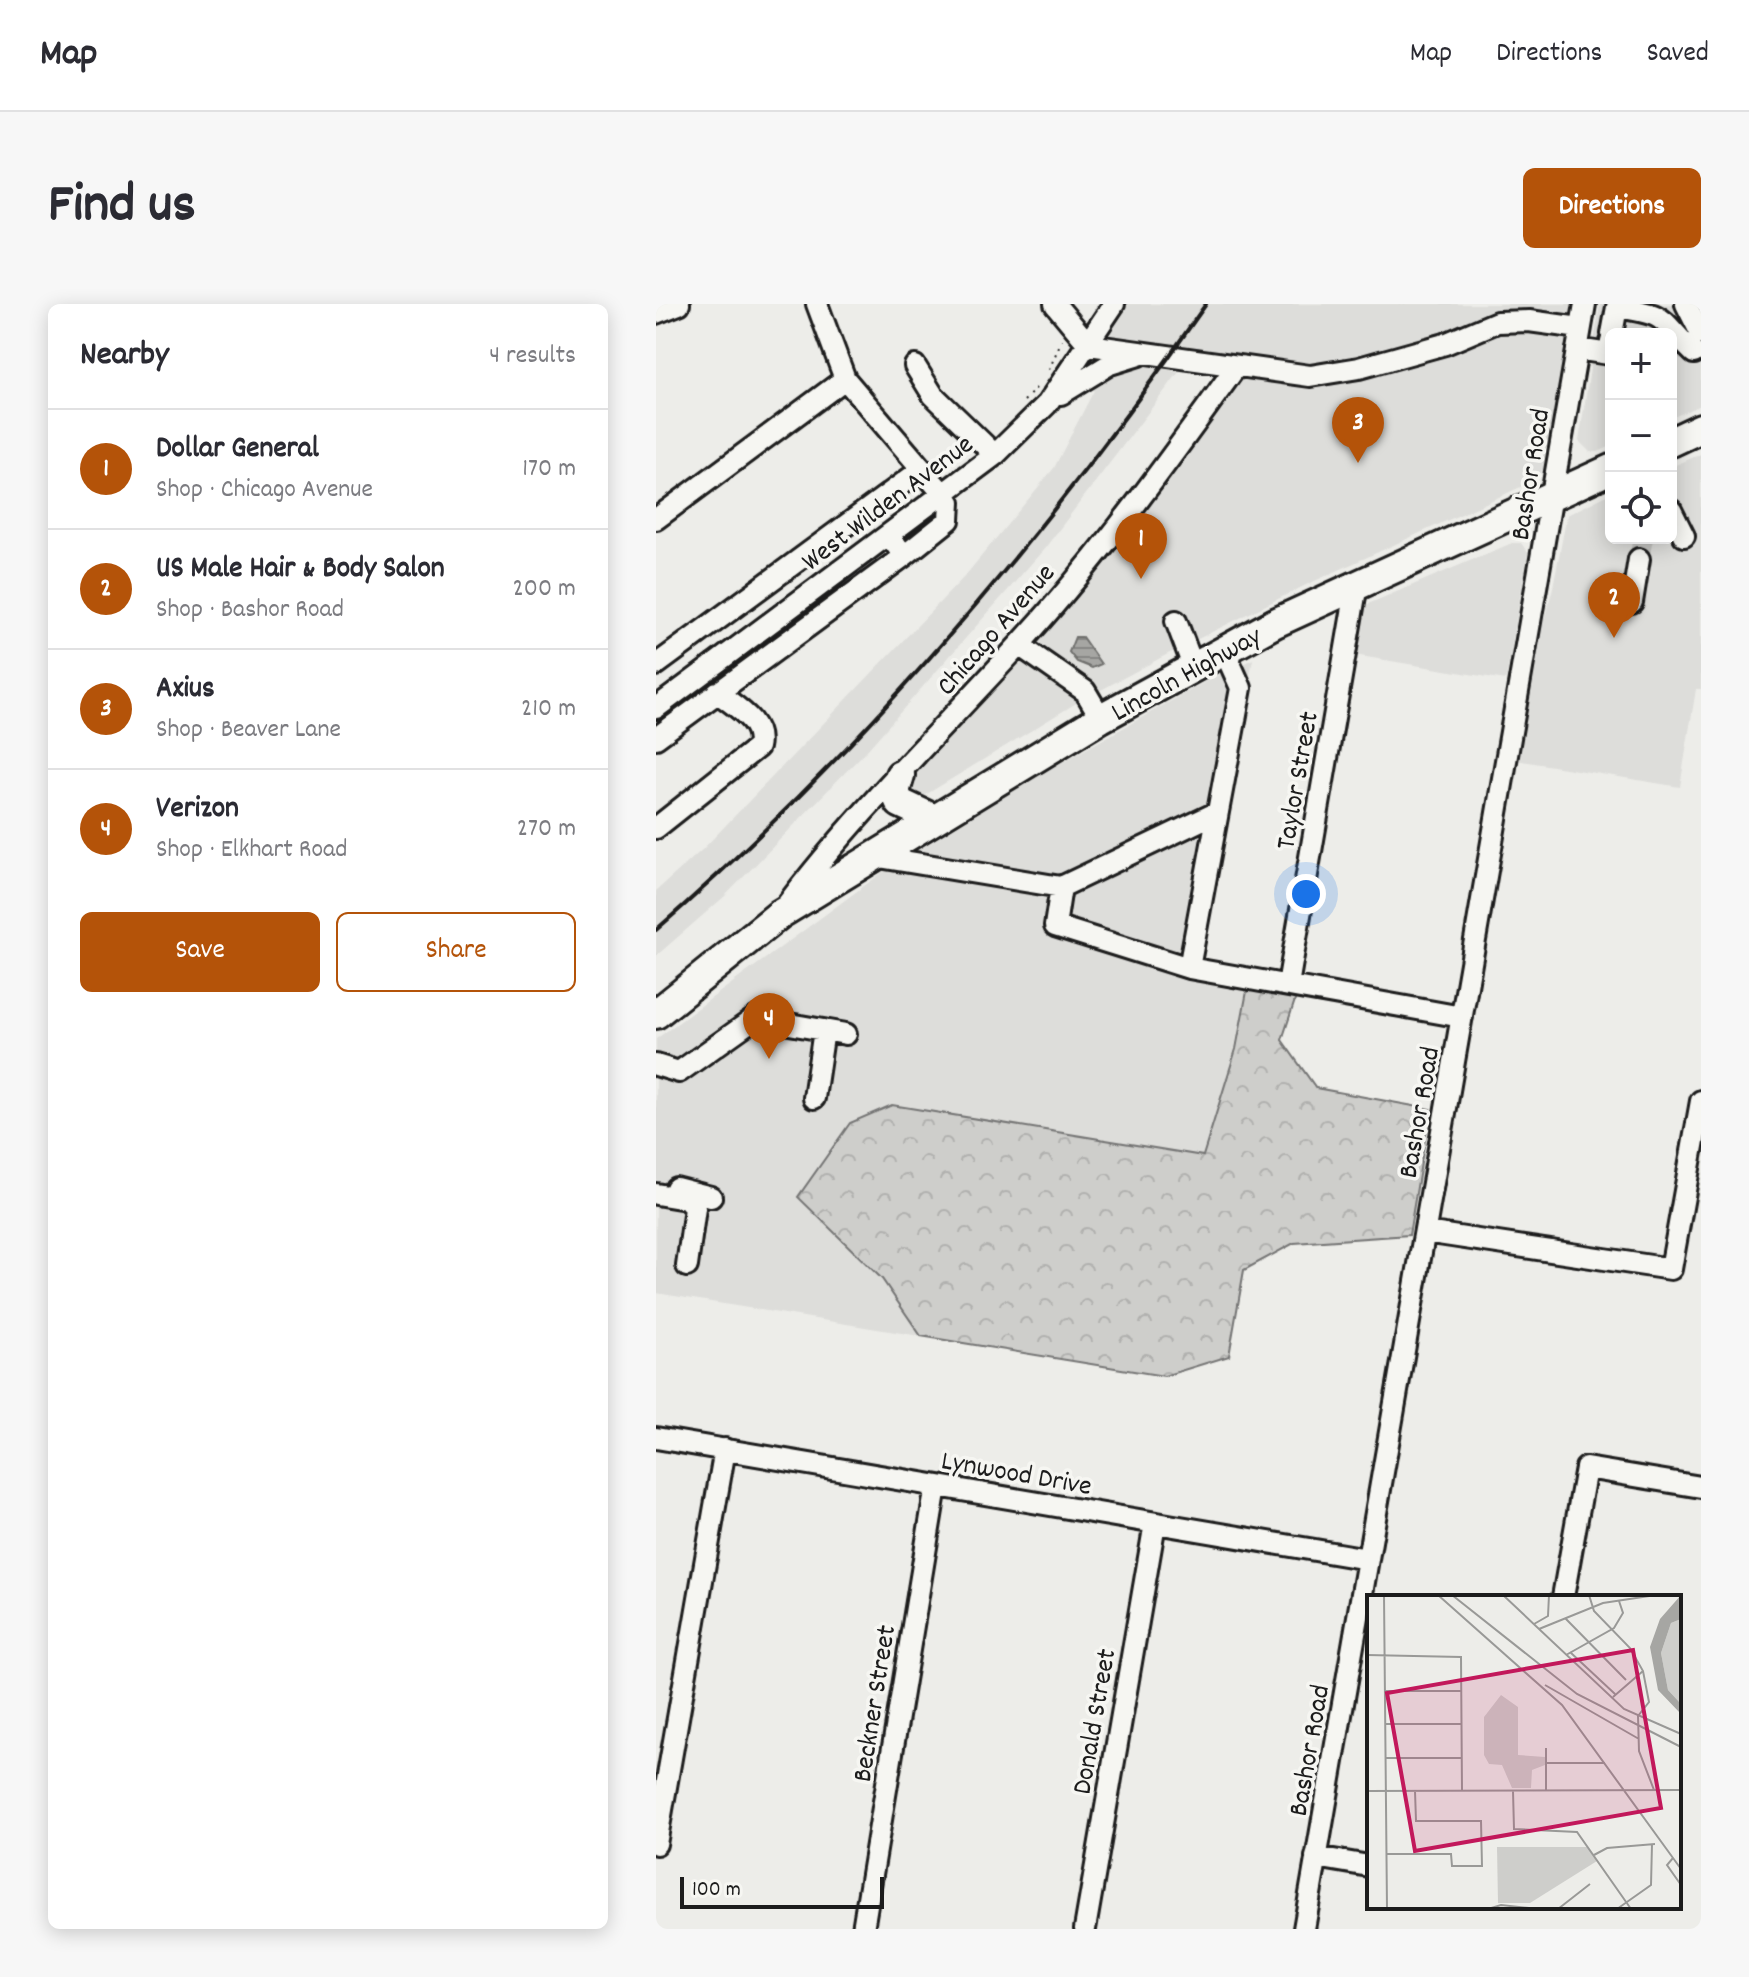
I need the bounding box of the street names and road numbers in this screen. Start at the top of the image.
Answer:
street label: Bashor Road [1503,406,1563,543]
street label: West Wilden Avenue [795,427,983,583]
street label: Chicago Avenue [929,556,1067,706]
street label: Lincoln Highway [1105,618,1270,734]
street label: Taylor Street [1268,709,1332,853]
street label: Bashor Road [1391,1044,1453,1182]
street label: Lynwood Drive [938,1443,1095,1509]
street label: Beckner Street [845,1622,909,1785]
street label: Donald Street [1064,1646,1129,1798]
street label: Bashor Road [1281,1682,1343,1820]

